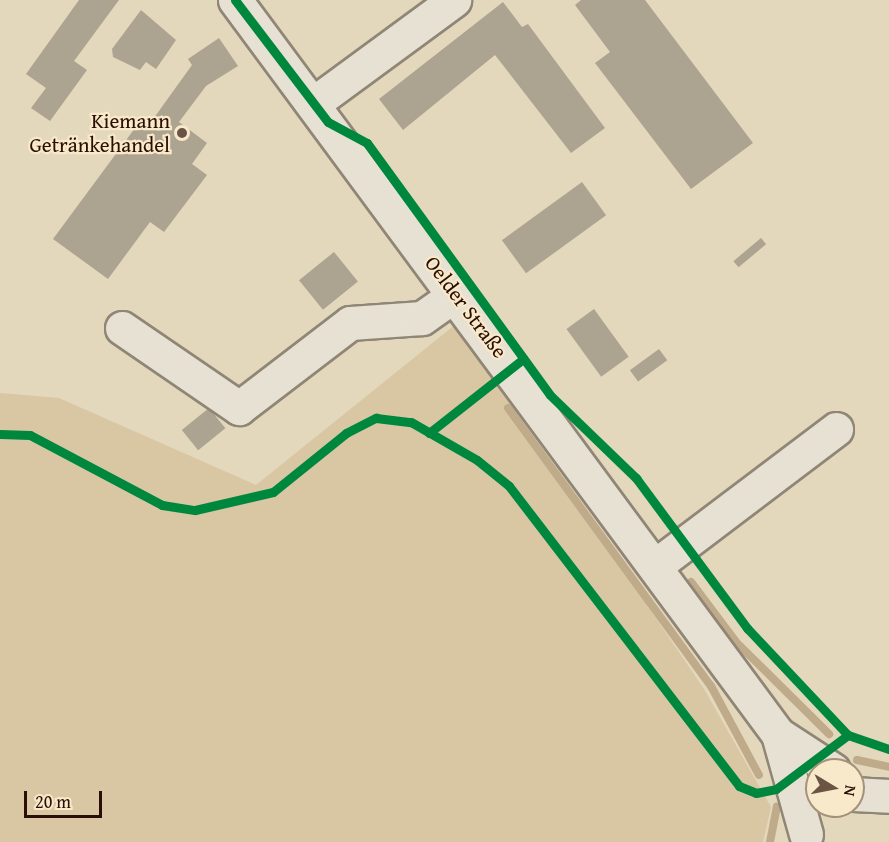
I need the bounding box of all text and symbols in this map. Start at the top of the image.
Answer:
place label: Kiemann Getränkehandel [29,108,170,158]
marker: Kiemann Getränkehandel [175,126,189,140]
street label: Oelder Straße [420,251,512,363]
north arrow [805,758,865,818]
scale bar [27,779,105,817]
text: N [838,783,864,798]
text: 20 m [35,788,71,815]

